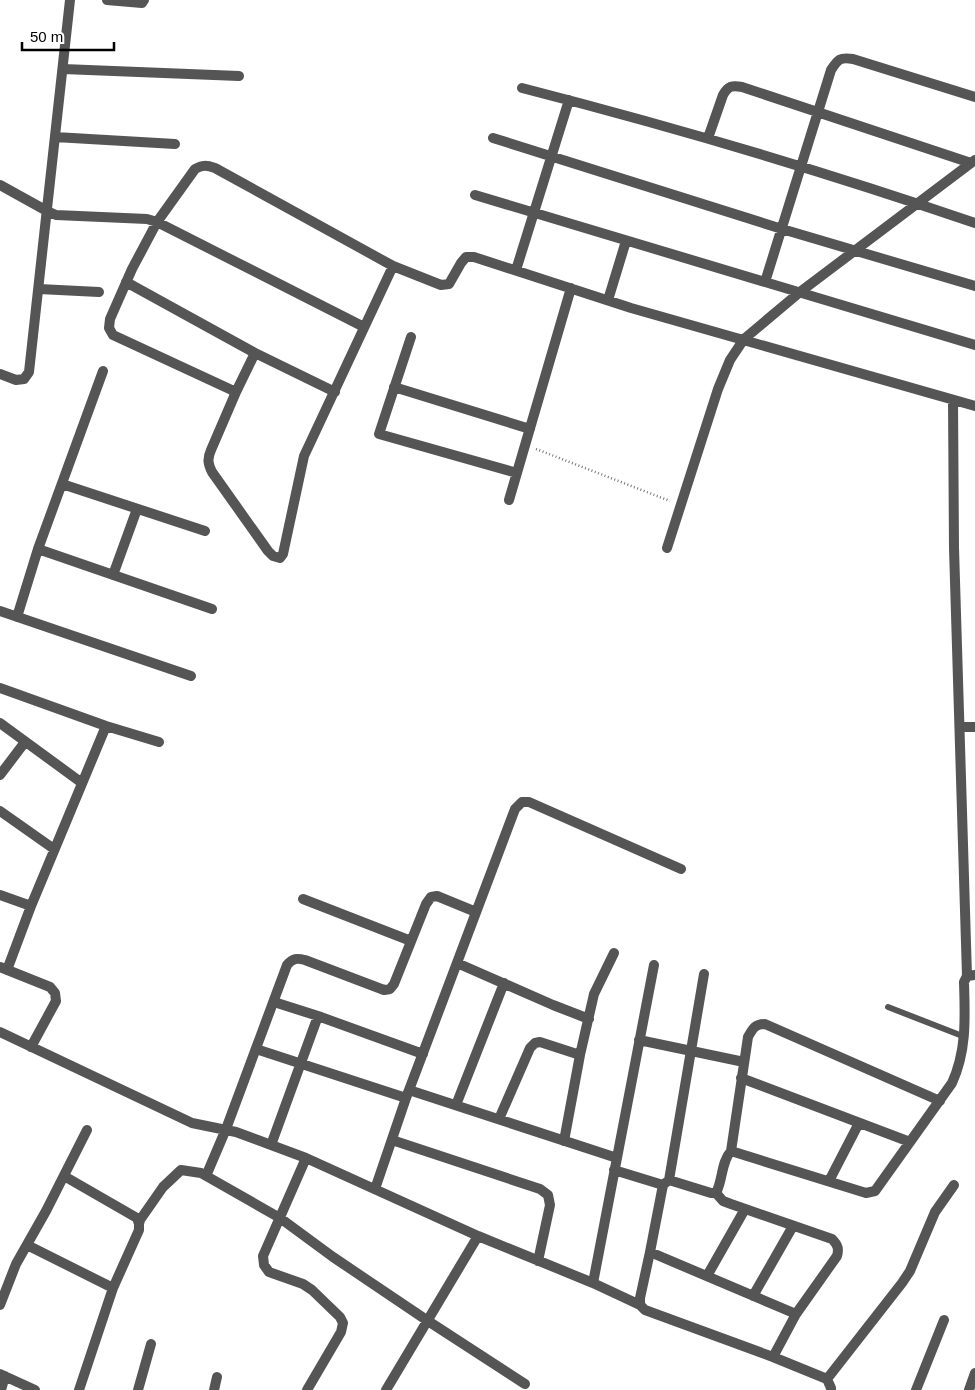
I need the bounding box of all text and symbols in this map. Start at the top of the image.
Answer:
scale bar [22,20,115,52]
text: 50 m [30,28,63,45]

